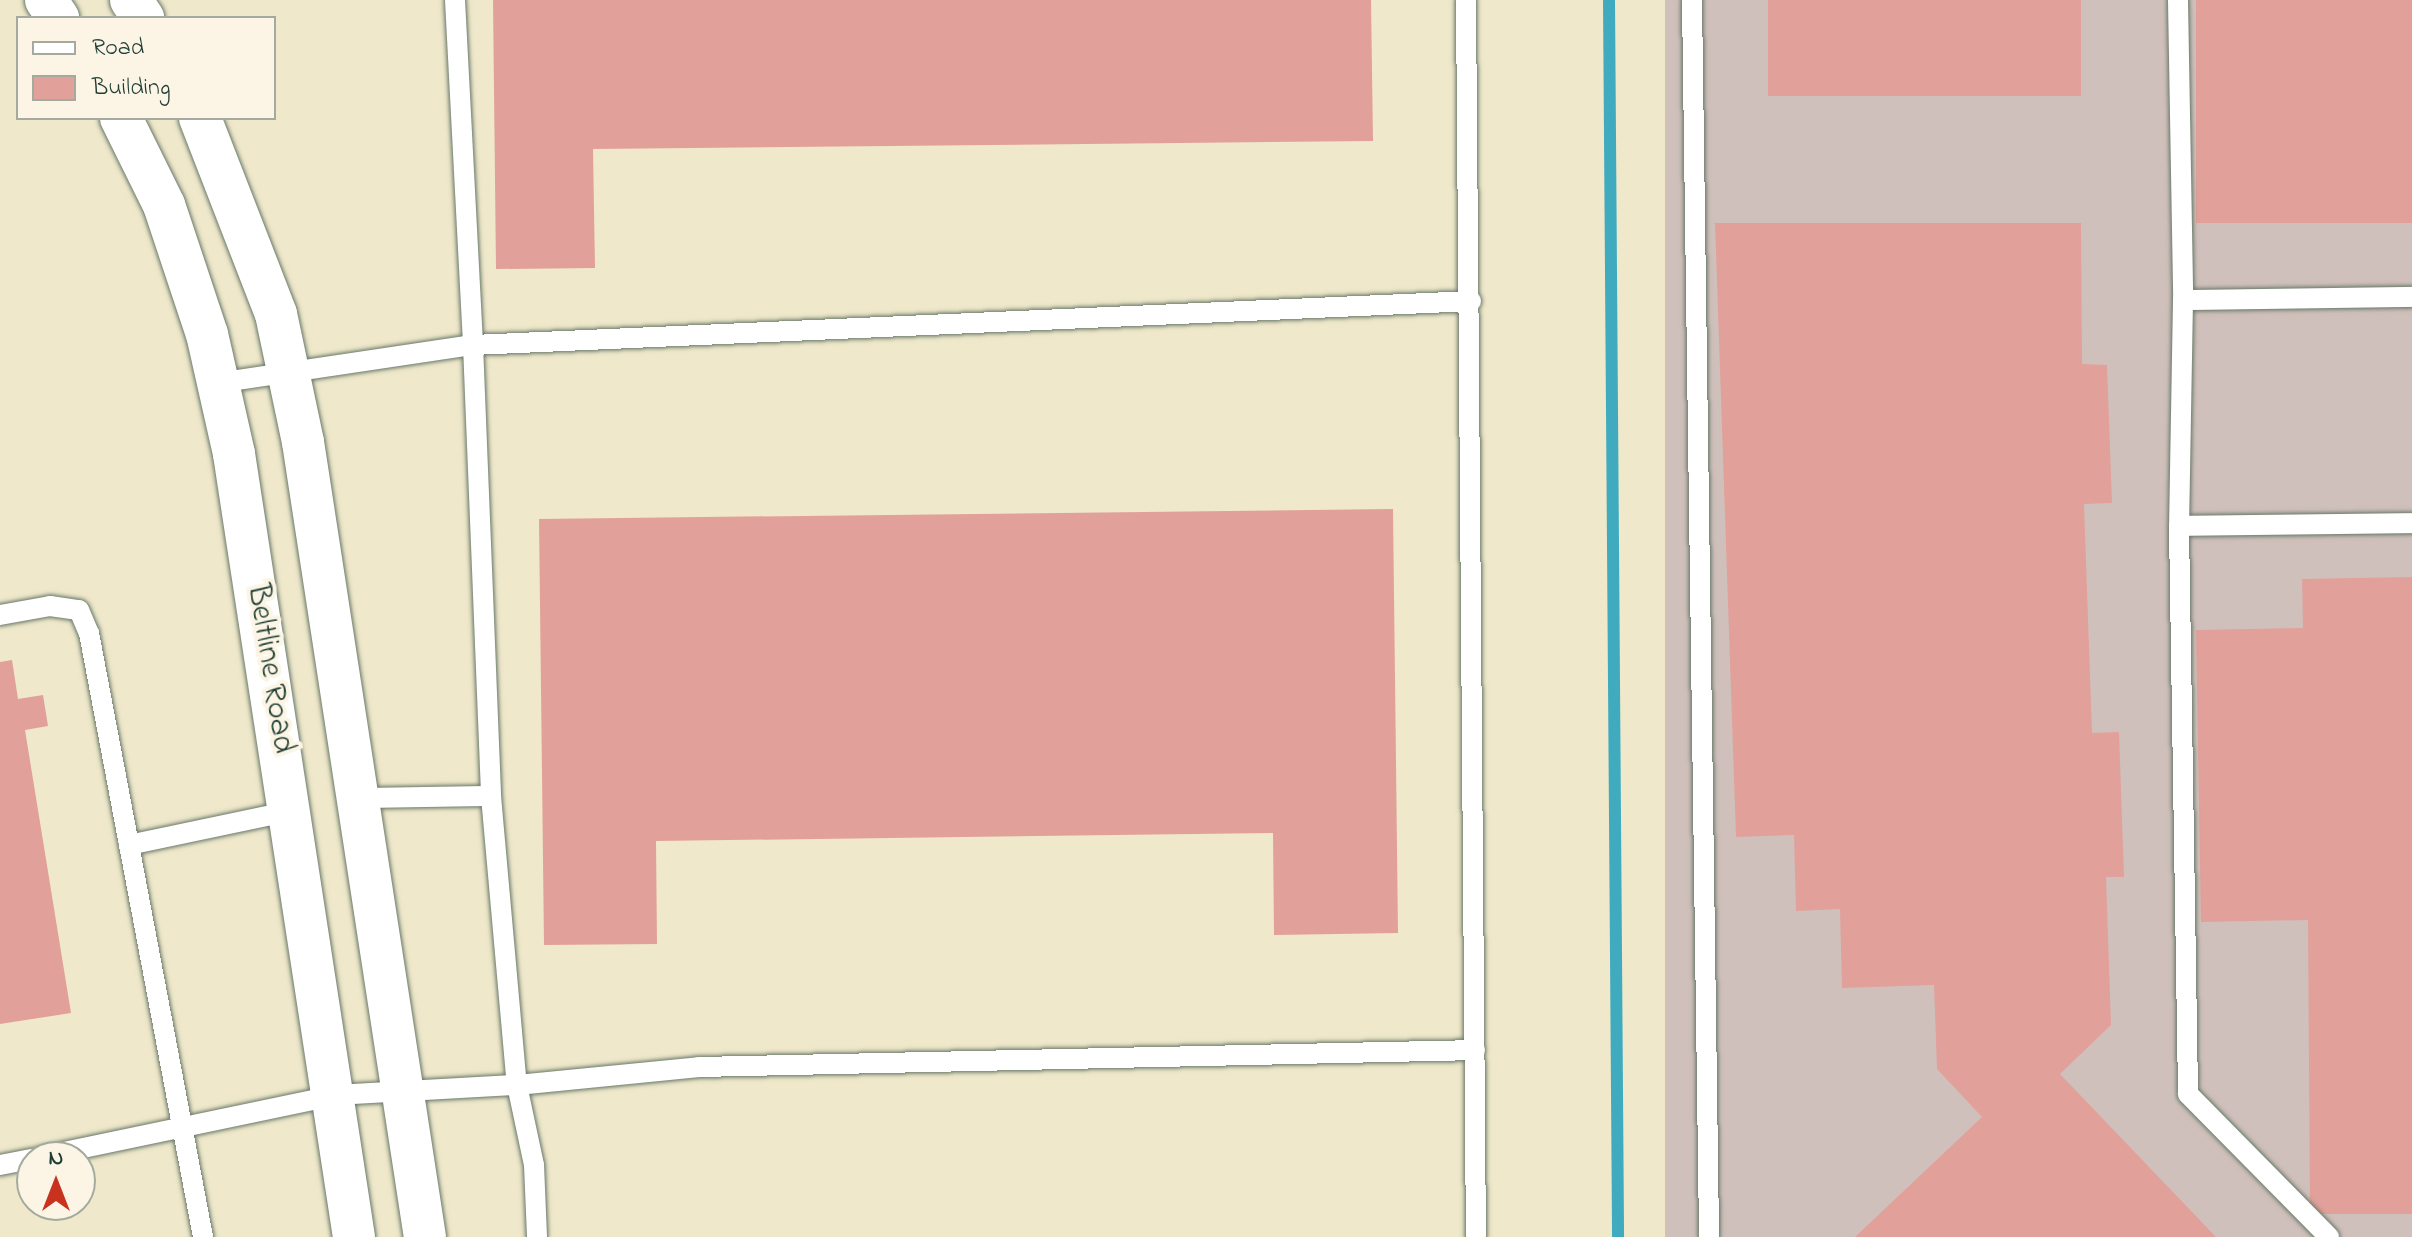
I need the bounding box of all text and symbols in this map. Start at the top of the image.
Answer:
legend [16,16,276,120]
text: Road [92,31,144,66]
text: Building [92,71,171,106]
street label: Beltline Road [237,582,301,756]
north arrow [16,1141,96,1221]
text: N [49,1143,63,1175]

